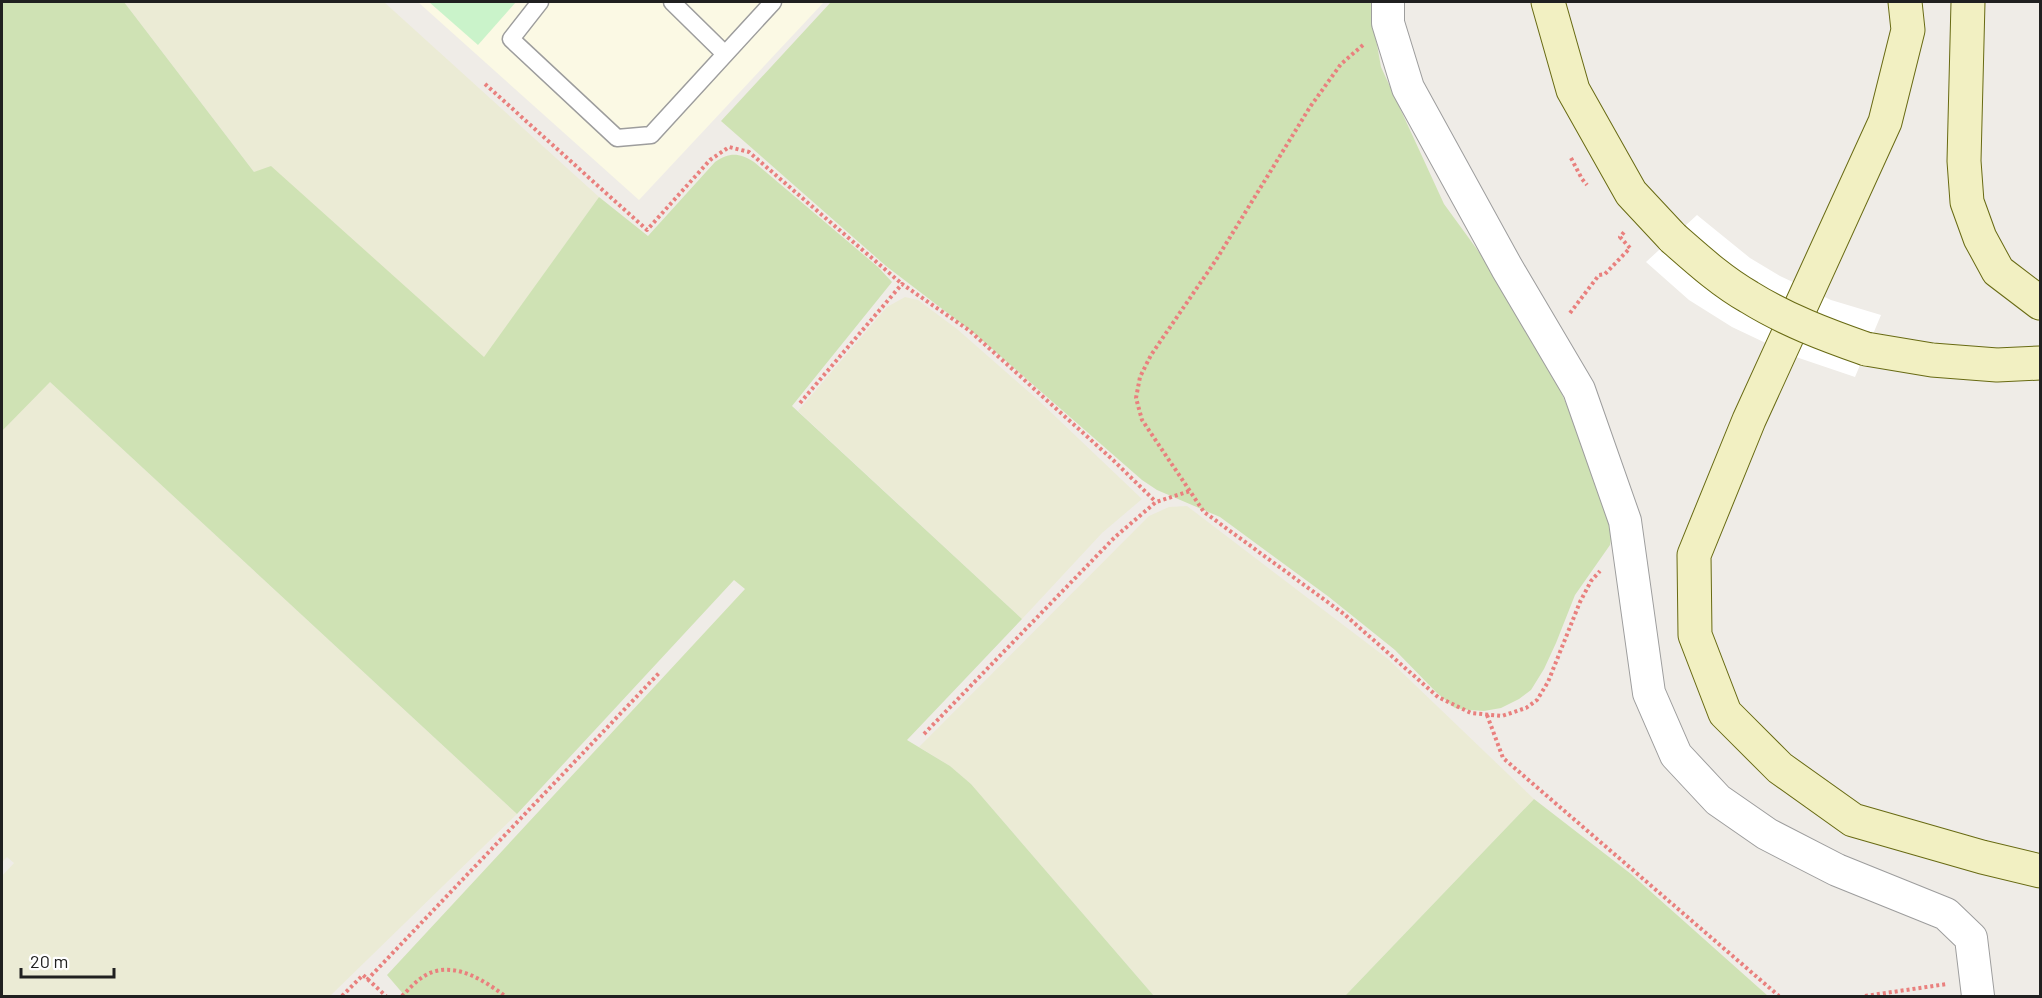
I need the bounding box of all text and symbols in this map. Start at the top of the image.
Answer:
scale bar [21,941,114,979]
text: 20 m [30,950,68,972]

